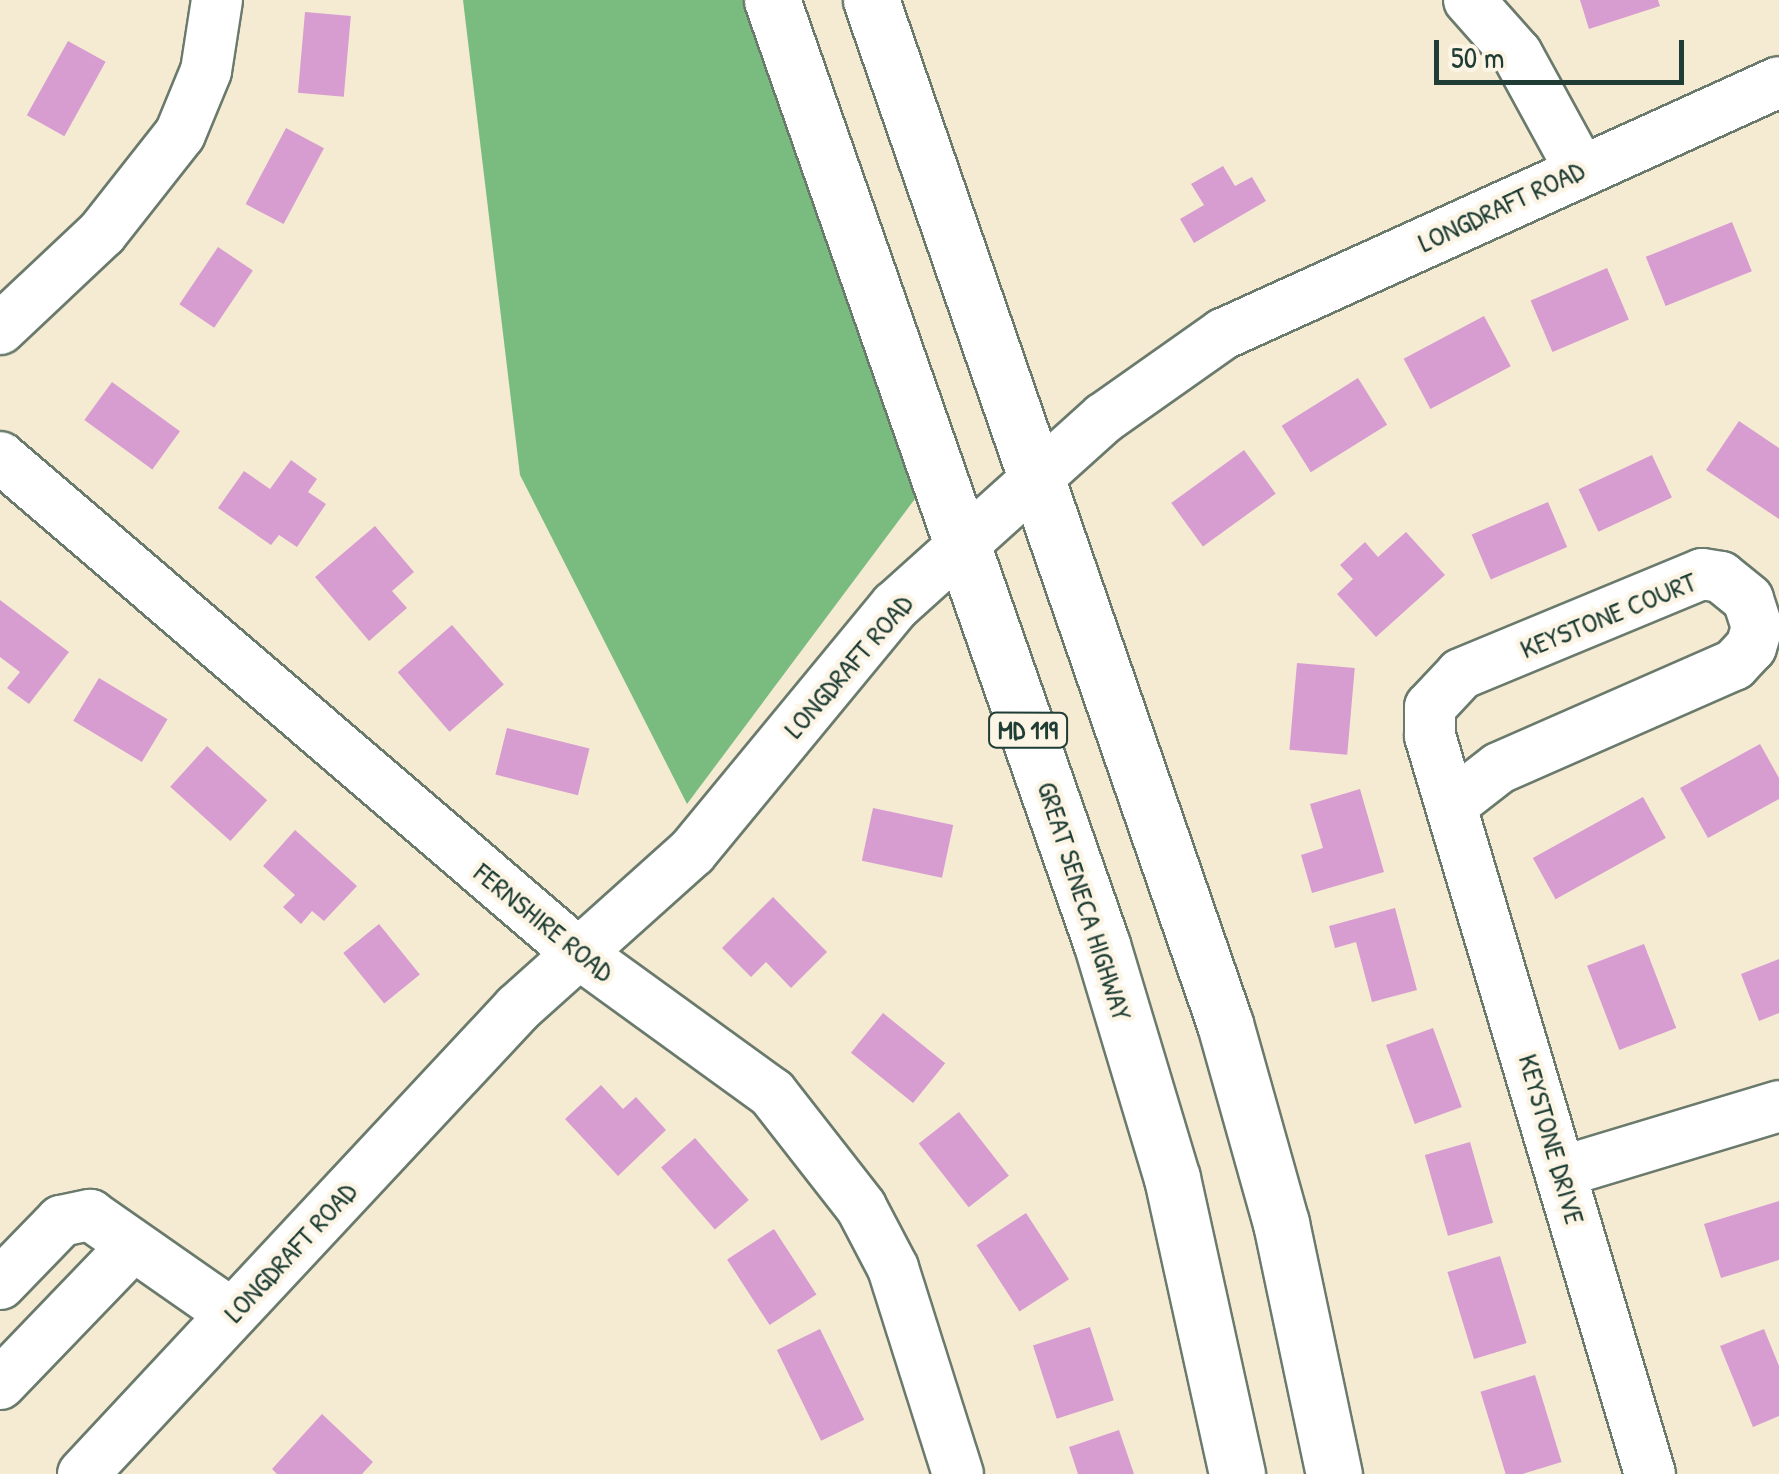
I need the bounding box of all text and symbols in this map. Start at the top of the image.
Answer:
scale bar [1439,20,1689,82]
text: 50 m [1451,37,1504,77]
street label: LONGDRAFT ROAD [1413,153,1589,259]
street label: KEYSTONE COURT [1515,564,1701,666]
street label: LONGDRAFT ROAD [777,587,919,745]
road number: MD 119 [988,710,1068,750]
street label: GREAT SENECA HIGHWAY [1031,777,1139,1025]
street label: FERNSHIRE ROAD [467,856,621,988]
street label: KEYSTONE DRIVE [1512,1050,1592,1228]
street label: LONGDRAFT ROAD [217,1175,363,1329]

